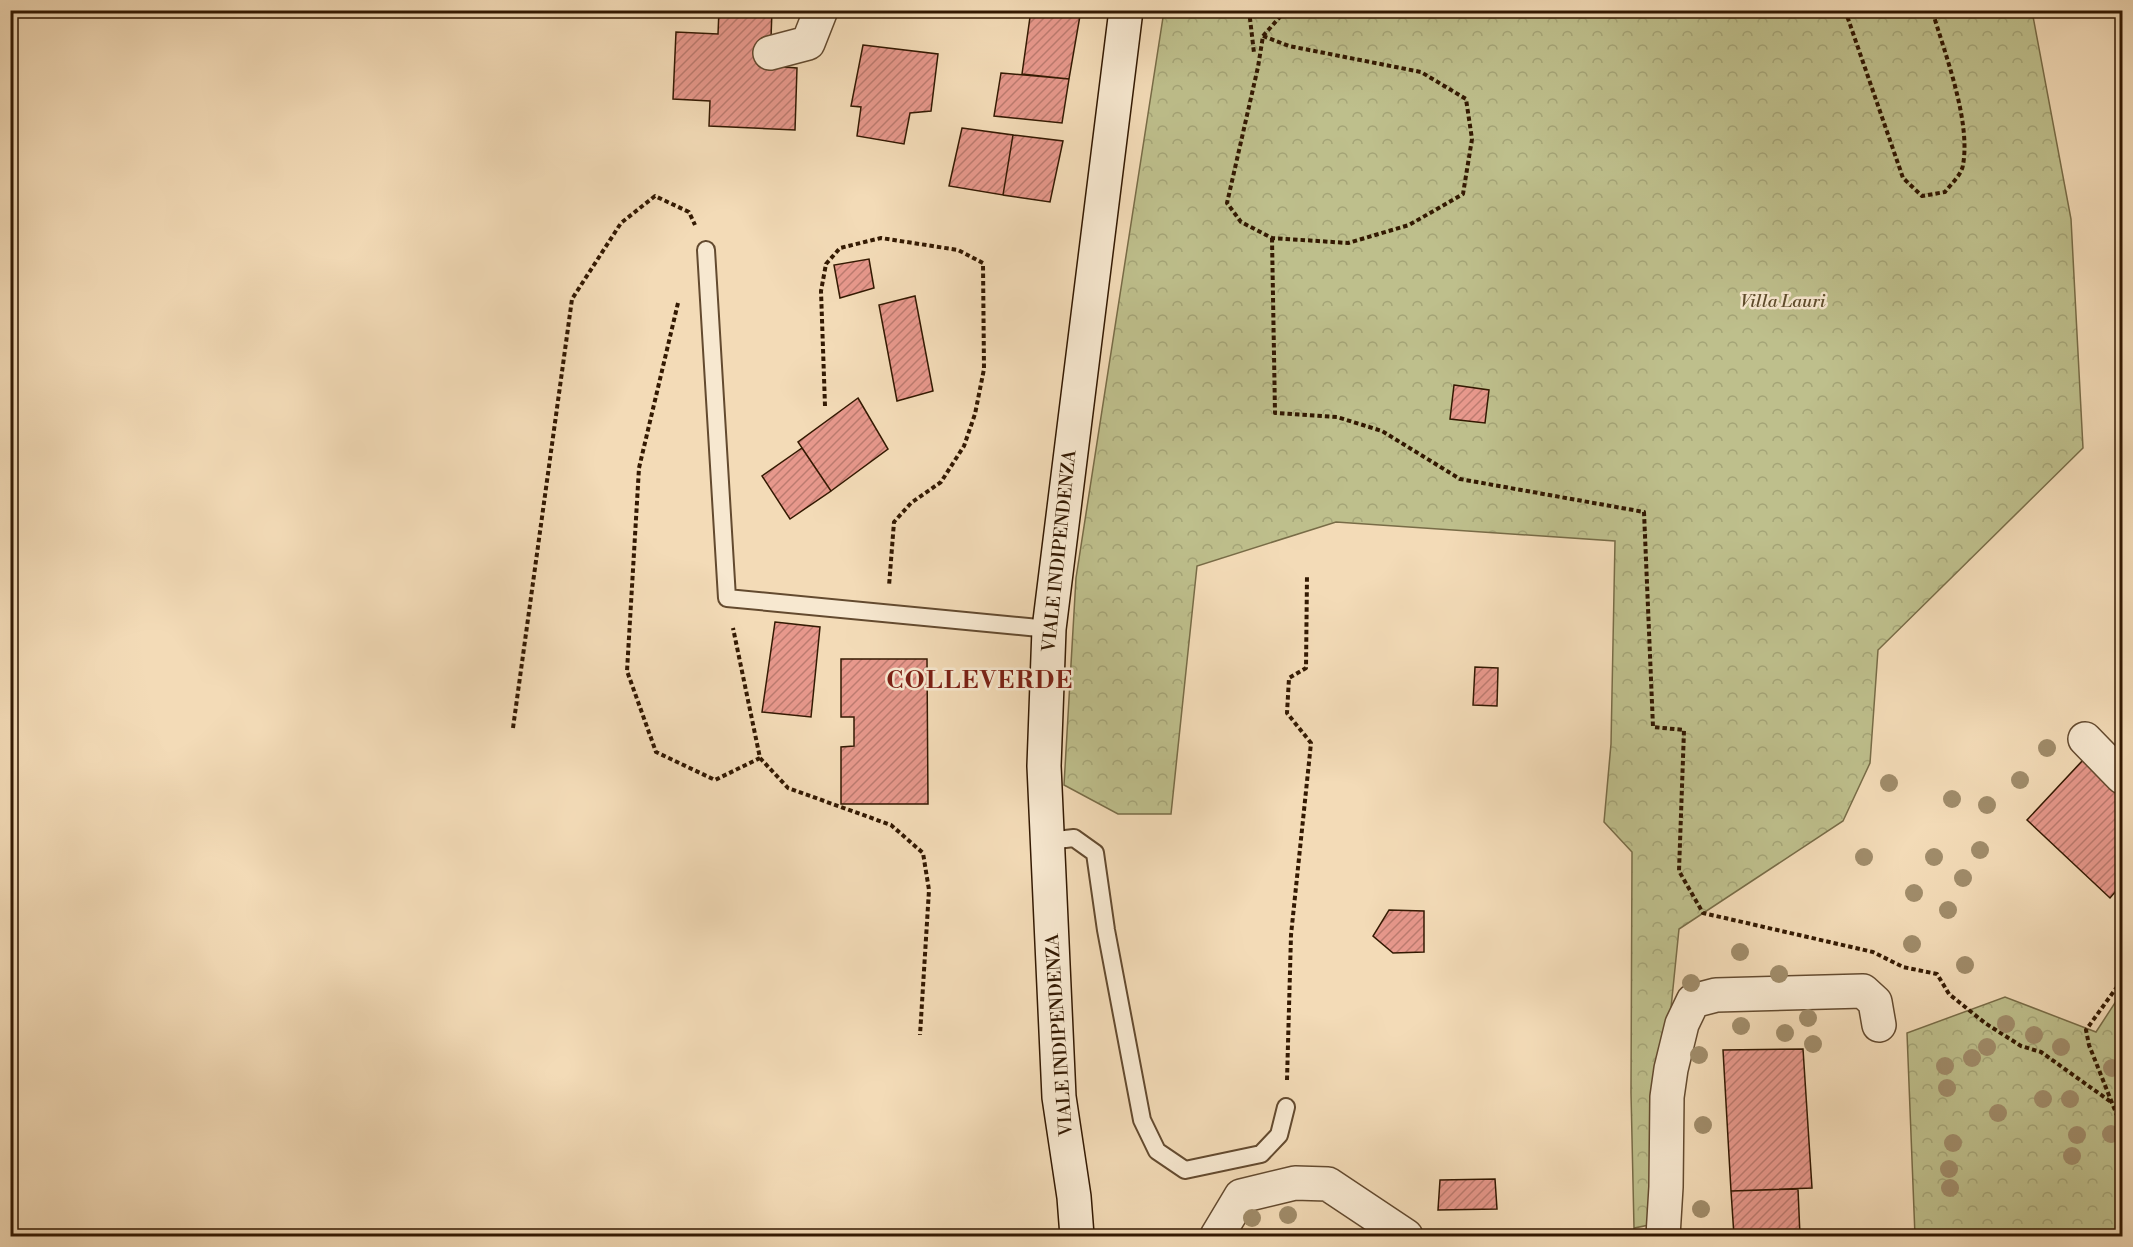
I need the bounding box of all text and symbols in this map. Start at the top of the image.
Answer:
park label: Villa Lauri [1740,290,1826,313]
street label: VIALE INDIPENDENZA [1037,448,1082,654]
district label: COLLEVERDE [886,666,1074,696]
street label: VIALE INDIPENDENZA [1041,932,1078,1138]

